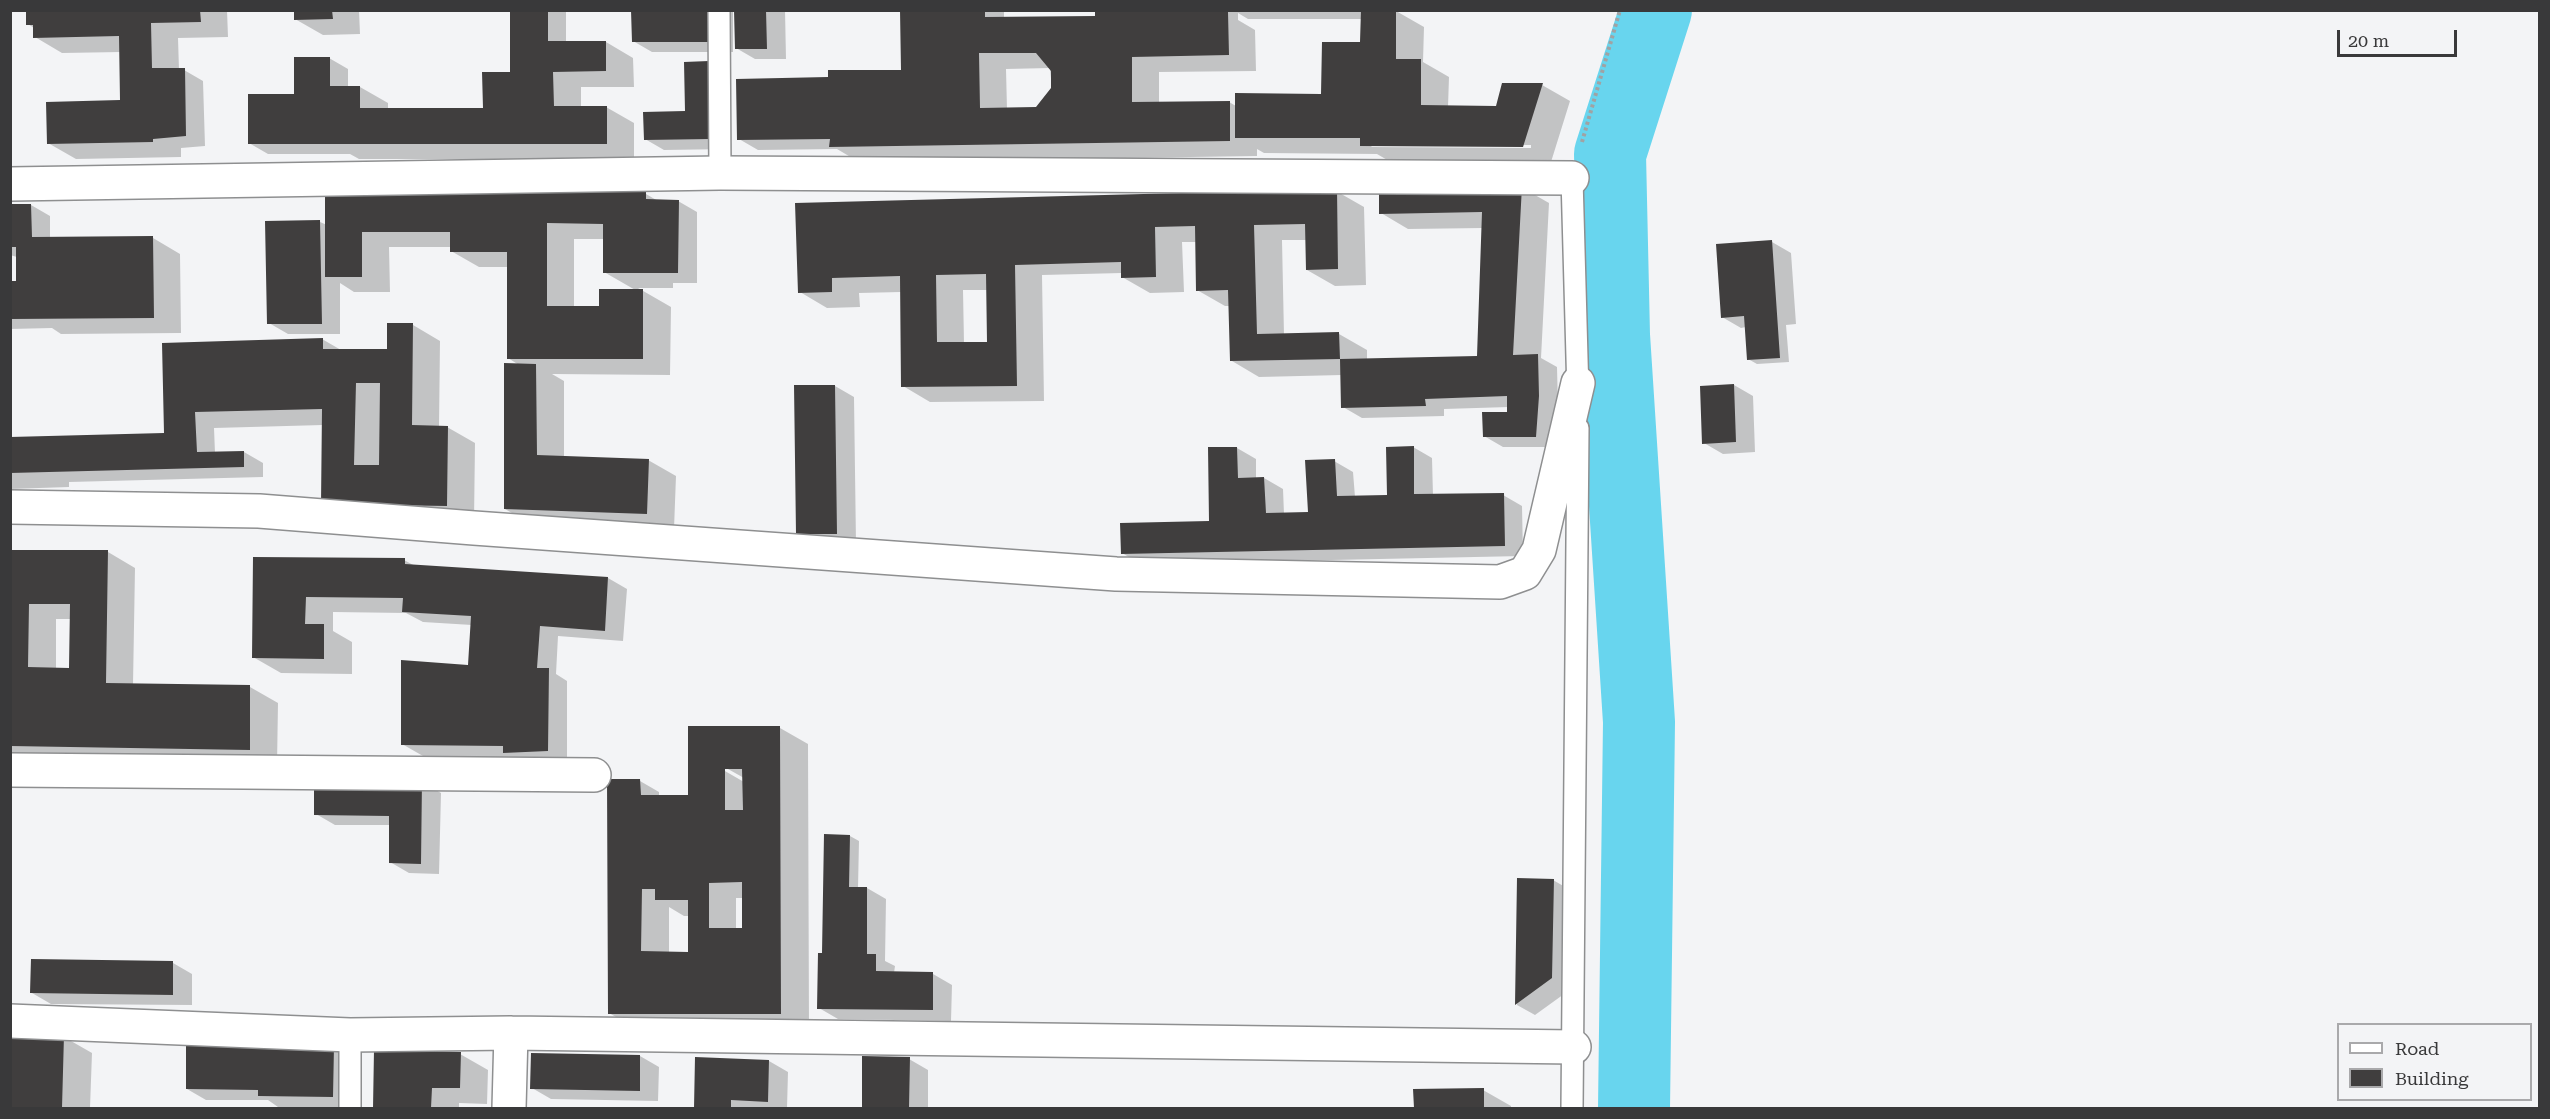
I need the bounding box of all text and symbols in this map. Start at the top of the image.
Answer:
scale bar [2340,18,2460,56]
text: 20 m [2348,30,2389,51]
legend [2337,1023,2532,1101]
text: Road [2395,1038,2439,1059]
text: Building [2395,1068,2469,1089]

